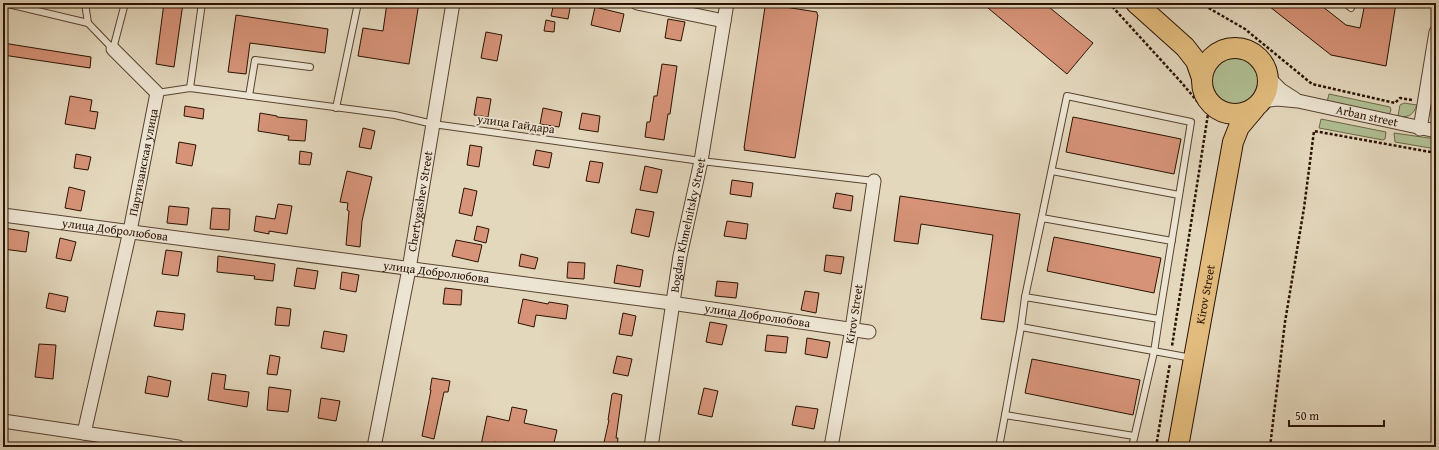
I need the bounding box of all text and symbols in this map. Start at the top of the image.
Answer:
street label: Arban street [1335,101,1400,131]
street label: Партизанская улица [124,107,162,218]
street label: улица Гайдара [475,110,556,137]
street label: Chertygashev Street [403,149,437,253]
street label: Bogdan Khmelnitsky Street [666,156,710,294]
street label: улица Добролюбова [60,214,169,245]
street label: улица Добролюбова [381,256,491,287]
street label: Kirov Street [1191,263,1219,325]
street label: Kirov Street [841,282,867,345]
street label: улица Добролюбова [702,299,812,331]
scale bar [1289,402,1384,428]
text: 50 m [1295,407,1319,424]

